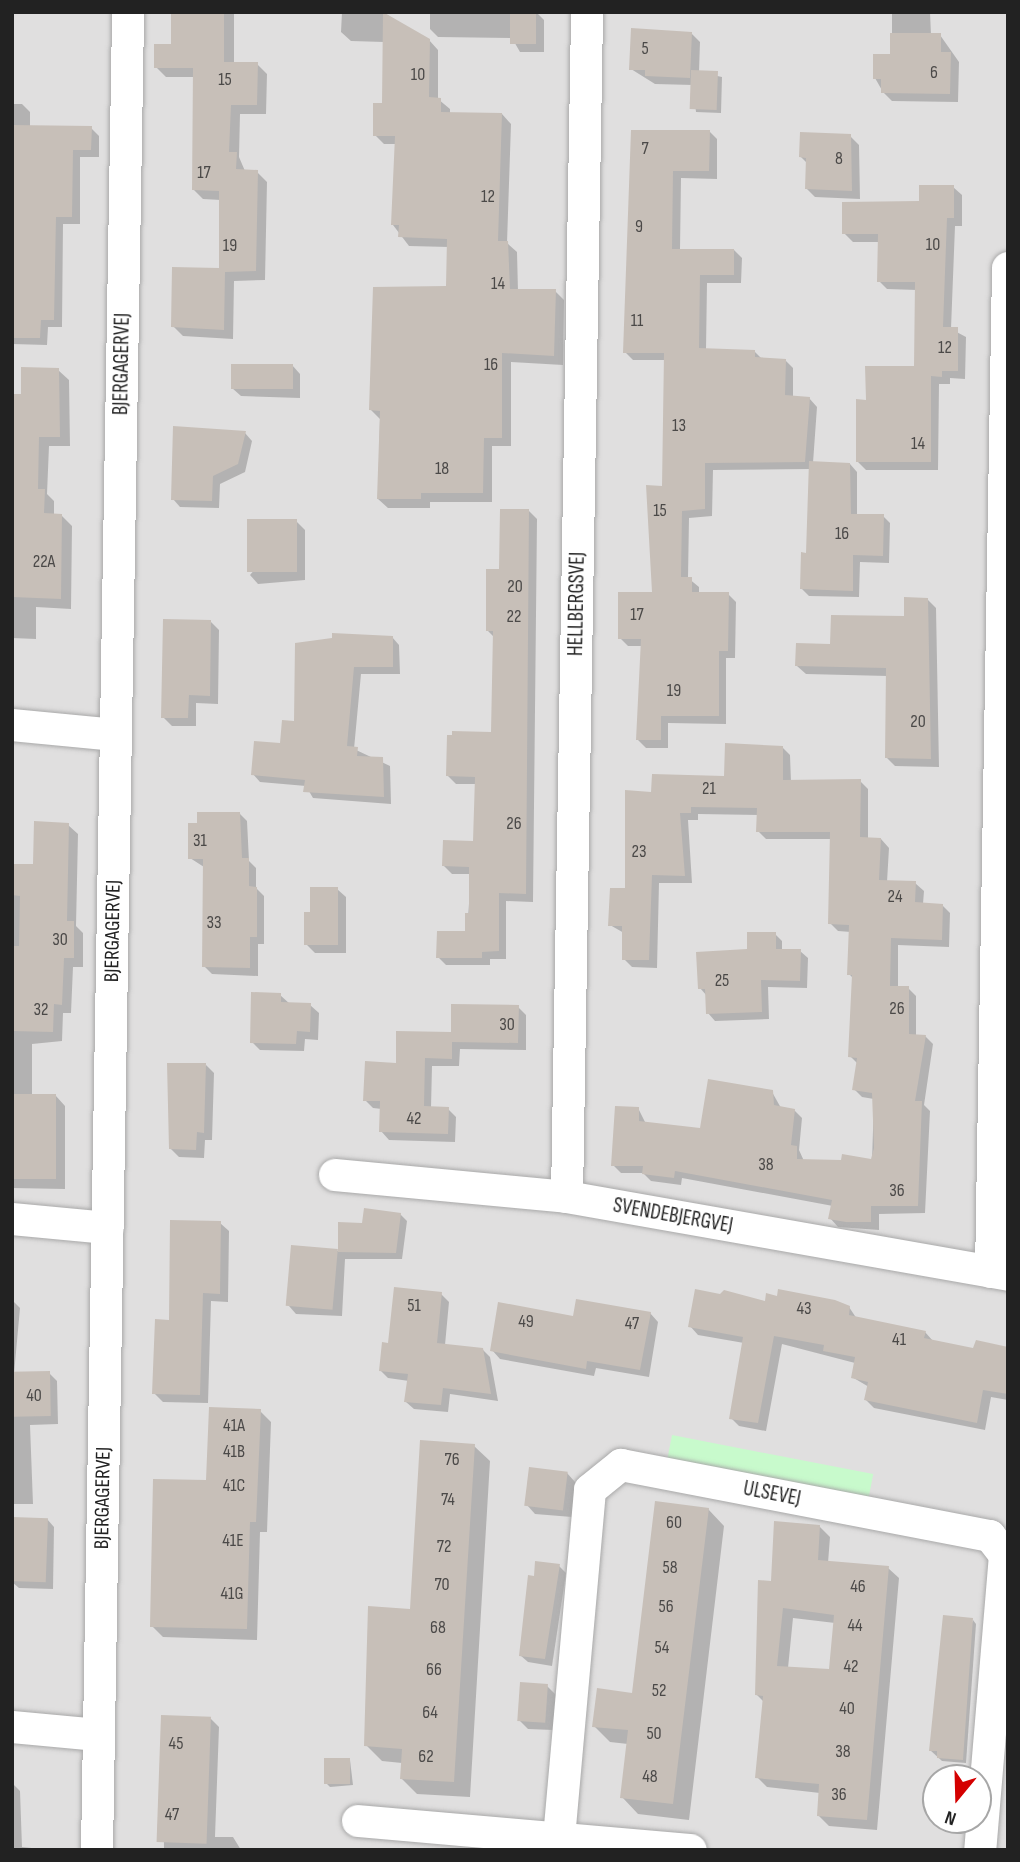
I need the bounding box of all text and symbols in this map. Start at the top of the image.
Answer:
house number: 5 [641,38,649,60]
house number: 6 [930,62,938,84]
house number: 10 [411,64,425,86]
house number: 15 [218,69,232,91]
house number: 7 [641,138,649,160]
house number: 8 [835,148,843,170]
house number: 17 [197,162,211,184]
house number: 12 [481,186,495,208]
house number: 9 [635,216,643,238]
house number: 10 [926,234,940,256]
house number: 19 [223,235,237,257]
house number: 14 [491,273,505,295]
house number: 11 [631,310,643,332]
street label: BJERGAGERVEJ [109,313,135,415]
house number: 12 [938,337,952,359]
house number: 16 [484,354,498,376]
house number: 13 [672,415,686,437]
house number: 14 [911,433,925,455]
house number: 18 [435,458,449,480]
house number: 15 [653,500,667,522]
house number: 16 [835,523,849,545]
house number: 22A [33,551,55,573]
street label: HELLBERGSVEJ [563,552,591,656]
house number: 20 [507,576,523,598]
house number: 17 [630,604,644,626]
house number: 22 [507,606,521,628]
house number: 19 [667,680,681,702]
house number: 20 [910,711,926,733]
house number: 21 [702,778,716,800]
house number: 26 [506,813,522,835]
house number: 31 [193,830,207,852]
house number: 23 [632,841,646,863]
street label: BJERGAGERVEJ [100,880,126,982]
house number: 24 [888,886,902,908]
house number: 33 [206,912,222,934]
house number: 30 [52,929,68,951]
house number: 25 [715,970,729,992]
house number: 26 [889,998,905,1020]
house number: 32 [34,999,48,1021]
house number: 30 [499,1014,515,1036]
house number: 42 [406,1108,422,1130]
house number: 38 [758,1154,774,1176]
house number: 36 [889,1180,905,1202]
street label: SVENDEBJERGVEJ [611,1193,735,1239]
house number: 51 [407,1295,421,1317]
house number: 43 [796,1298,812,1320]
house number: 49 [518,1311,534,1333]
house number: 47 [625,1313,639,1335]
house number: 41 [892,1329,906,1351]
house number: 40 [26,1385,42,1407]
house number: 41A [223,1415,245,1437]
house number: 41B [223,1441,245,1463]
street label: BJERGAGERVEJ [90,1447,116,1549]
house number: 76 [444,1449,460,1471]
house number: 41C [223,1475,245,1497]
street label: ULSEVEJ [741,1476,803,1512]
house number: 74 [441,1489,455,1511]
house number: 60 [666,1512,682,1534]
house number: 41E [222,1530,244,1552]
house number: 72 [437,1536,451,1558]
house number: 58 [662,1557,678,1579]
house number: 70 [434,1574,450,1596]
house number: 46 [850,1576,866,1598]
house number: 41G [221,1583,243,1605]
house number: 56 [658,1596,674,1618]
house number: 44 [847,1615,863,1637]
house number: 68 [430,1617,446,1639]
house number: 54 [655,1637,669,1659]
house number: 42 [843,1656,859,1678]
house number: 66 [426,1659,442,1681]
house number: 52 [652,1680,666,1702]
house number: 40 [839,1698,855,1720]
house number: 64 [422,1702,438,1724]
house number: 50 [646,1723,662,1745]
house number: 45 [169,1733,183,1755]
house number: 38 [835,1741,851,1763]
house number: 62 [418,1746,434,1768]
north arrow [922,1764,992,1834]
house number: 48 [642,1766,658,1788]
house number: 36 [831,1784,847,1806]
house number: 47 [165,1804,179,1826]
text: N [942,1805,959,1830]

